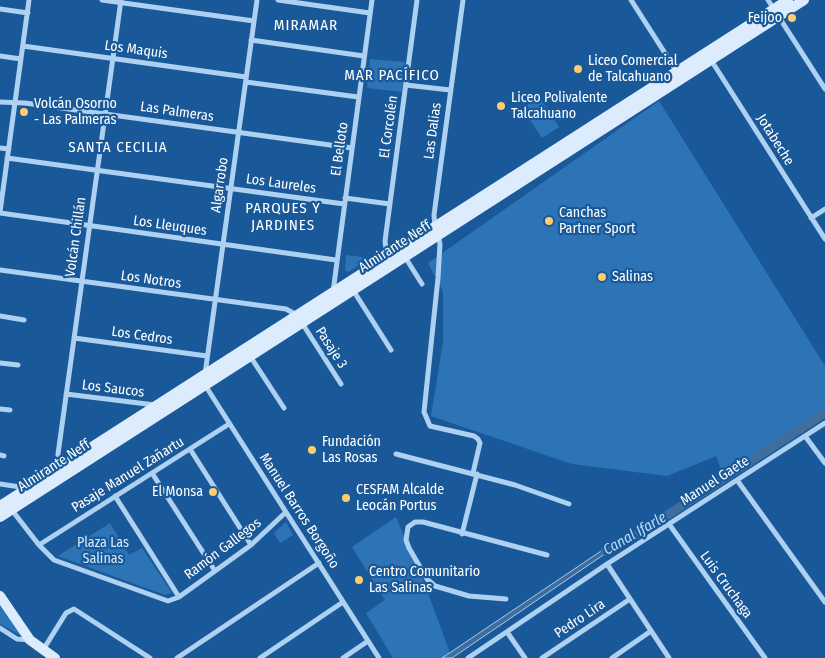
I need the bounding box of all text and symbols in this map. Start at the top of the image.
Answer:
place label: Feijoo [748,10,782,26]
marker: Feijoo [786,12,798,24]
district label: MIRAMAR [273,17,339,35]
street label: Los Maquis [103,37,169,63]
place label: Liceo Comercial de Talcahuano [588,53,677,85]
marker: Liceo Comercial de Talcahuano [572,63,584,75]
district label: MAR PACÍFICO [343,67,441,85]
place label: Liceo Polivalente Talcahuano [511,90,607,122]
street label: El Corcolén [376,95,402,159]
place label: Volcán Osorno - Las Palmeras [34,96,117,128]
street label: Las Palmeras [139,99,215,125]
marker: Liceo Polivalente Talcahuano [495,100,507,112]
street label: Las Dalias [421,102,445,160]
marker: Volcán Osorno - Las Palmeras [18,106,30,118]
street label: Jotabeche [753,111,797,169]
street label: El Belloto [328,121,352,177]
district label: SANTA CECILIA [67,139,169,157]
street label: Algarrobo [208,156,232,214]
street label: Los Laureles [245,171,317,197]
street label: Volcán Chillán [62,196,90,278]
district label: PARQUES Y JARDINES [244,200,322,235]
place label: Canchas Partner Sport [559,205,636,238]
street label: Los Lleuques [132,213,208,239]
marker: Canchas Partner Sport [543,215,555,227]
street label: Almirante Neff [356,217,434,277]
street label: Los Notros [120,267,182,293]
place label: Salinas [612,269,653,285]
marker: Salinas [596,271,608,283]
street label: Los Cedros [110,323,174,349]
street label: Pasaje 3 [311,324,351,372]
street label: Los Saucos [81,377,145,401]
street label: Pasaje Manuel Zañartu [69,434,187,516]
place label: Fundación Las Rosas [322,434,381,467]
street label: Almirante Neff [15,436,93,496]
marker: Fundación Las Rosas [306,444,318,456]
street label: Manuel Barros Borgoño [255,450,343,572]
street label: Manuel Gaete [678,453,752,509]
place label: CESFAM Alcalde Leocán Portus [356,482,444,514]
place label: El Monsa [152,484,203,500]
marker: El Monsa [207,486,219,498]
marker: CESFAM Alcalde Leocán Portus [340,492,352,504]
water label: Canal Ifarle [600,509,670,559]
street label: Ramón Gallegos [181,515,265,583]
park label: Plaza Las Salinas [77,535,129,568]
street label: Luis Cruchaga [696,548,756,622]
place label: Centro Comunitario Las Salinas [369,564,480,596]
marker: Centro Comunitario Las Salinas [353,574,365,586]
street label: Pedro Lira [551,596,609,642]

